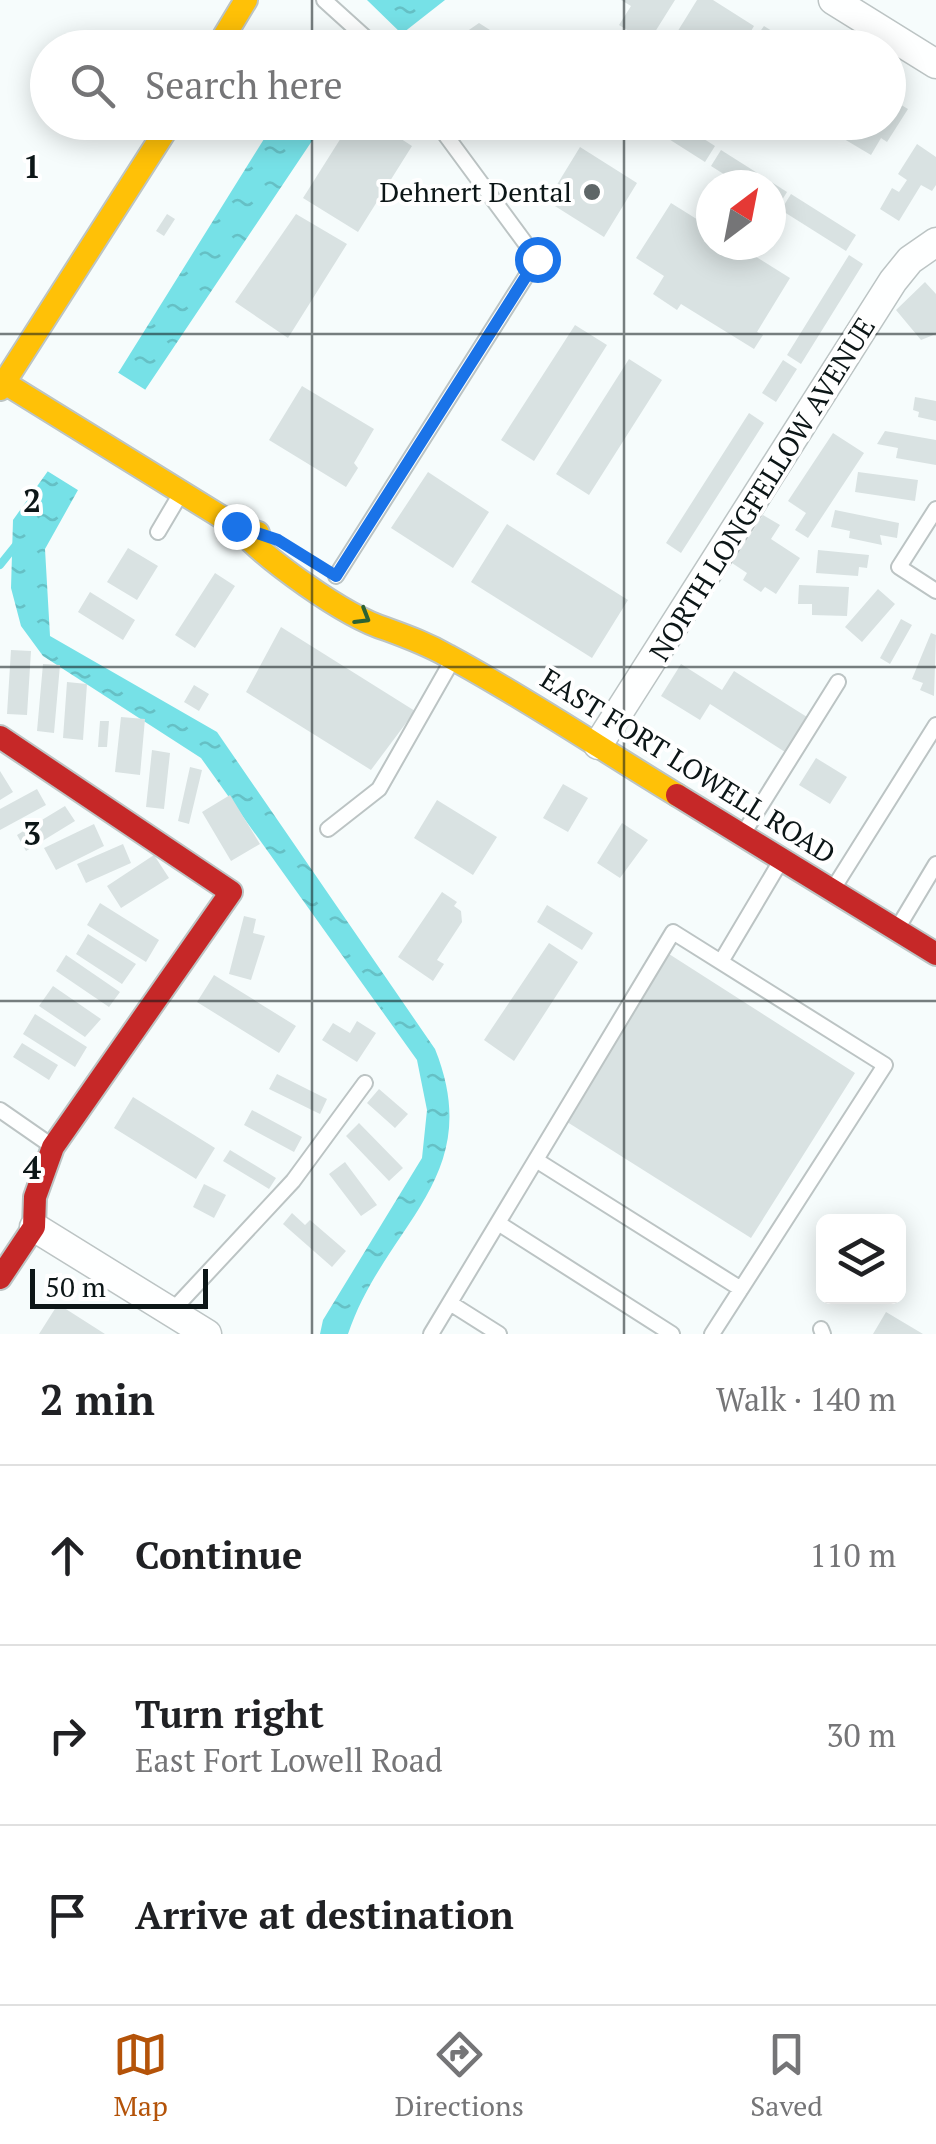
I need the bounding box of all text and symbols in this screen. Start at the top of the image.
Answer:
search box [30,30,906,140]
icon: search [65,58,120,113]
text: Search here [145,60,343,110]
text: 1 [23,145,41,187]
north arrow [696,170,786,260]
place label: Dehnert Dental [379,173,572,210]
marker: Dehnert Dental [581,181,603,203]
route start [515,237,561,283]
street label: NORTH LONGFELLOW AVENUE [640,310,883,668]
text: 2 [23,479,41,521]
route end [214,504,260,550]
one-way arrow [352,605,370,624]
street label: EAST FORT LOWELL ROAD [534,660,843,872]
text: 3 [23,812,41,854]
text: 4 [23,1146,41,1188]
map controls [816,1214,906,1304]
button: layers [816,1214,906,1304]
scale bar [30,1264,208,1308]
text: 50 m [45,1268,106,1305]
text: 2 min [40,1371,155,1427]
text: Walk · 140 m [716,1378,896,1420]
icon: ahead [40,1528,95,1583]
text: Continue [135,1530,302,1580]
text: 110 m [809,1534,896,1576]
text: Turn right [135,1689,324,1739]
icon: right [40,1708,95,1763]
text: 30 m [826,1714,896,1756]
text: East Fort Lowell Road [135,1739,443,1781]
icon: arrive [40,1888,95,1943]
text: Arrive at destination [135,1890,514,1940]
tab: Map [113,2027,168,2124]
tab: Directions [395,2027,524,2124]
tab: Saved [750,2027,823,2124]

